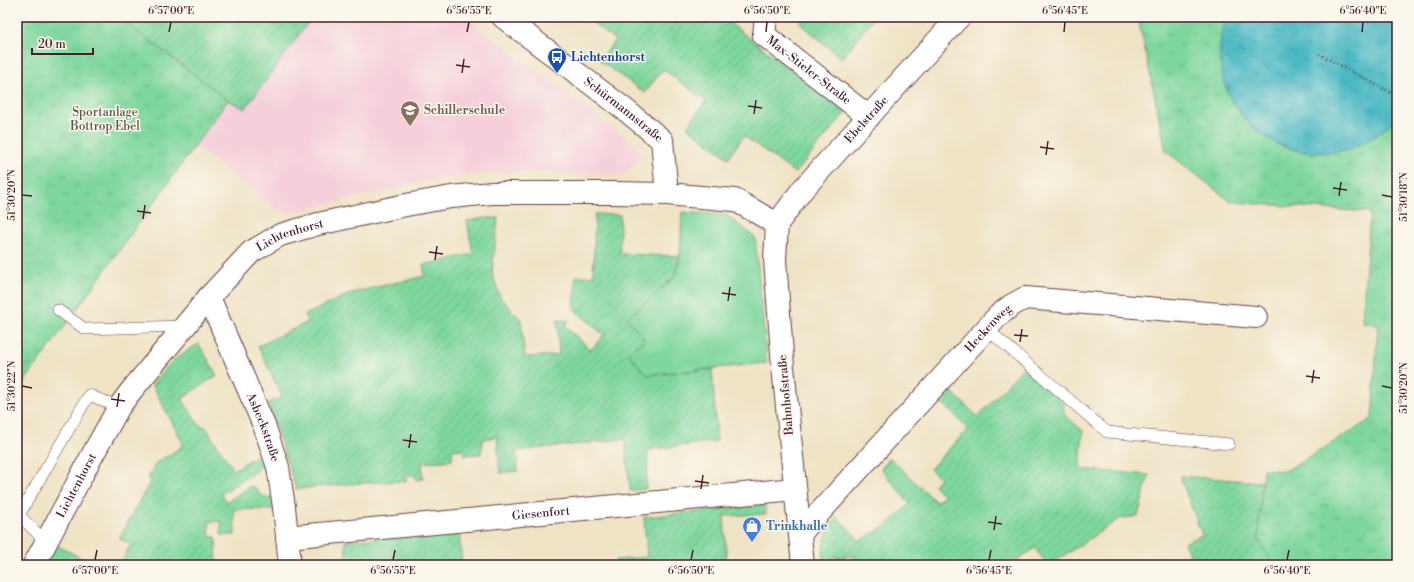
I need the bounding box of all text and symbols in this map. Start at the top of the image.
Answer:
text: 6°57'00"E [148,5,194,17]
text: 6°56'55"E [446,5,492,17]
text: 6°56'50"E [744,5,790,17]
text: 6°56'45"E [1042,5,1088,17]
text: 6°56'40"E [1340,5,1387,17]
scale bar [32,30,93,56]
street label: Max-Stieler-Straße [764,32,854,108]
text: 20 m [38,37,66,52]
bus stop icon: Lichtenhorst [546,46,568,74]
place label: Lichtenhorst [571,50,645,65]
street label: Schürmannstraße [581,74,666,145]
street label: Ebelstraße [841,93,891,146]
school or university icon: Schillerschule [399,99,421,127]
place label: Schillerschule [424,103,506,118]
park label: Sportanlage Bottrop Ebel [69,105,140,134]
text: 51°30'20"N [6,169,18,221]
text: 51°30'18"N [1398,172,1410,222]
street label: Lichtenhorst [254,215,325,255]
street label: Heckenweg [961,300,1015,355]
street label: Bahnhofstraße [775,354,797,437]
text: 51°30'22"N [6,360,18,411]
text: 51°30'20"N [1398,362,1410,414]
street label: Asbeckstraße [243,389,283,464]
street label: Lichtenhorst [53,450,100,520]
street label: Giesenfort [511,503,571,523]
shop icon: Trinkhalle [741,515,763,543]
place label: Trinkhalle [766,519,828,534]
text: 6°57'00"E [72,565,118,577]
text: 6°56'55"E [370,565,416,577]
text: 6°56'50"E [668,565,714,577]
text: 6°56'45"E [966,565,1012,577]
text: 6°56'40"E [1264,565,1311,577]

